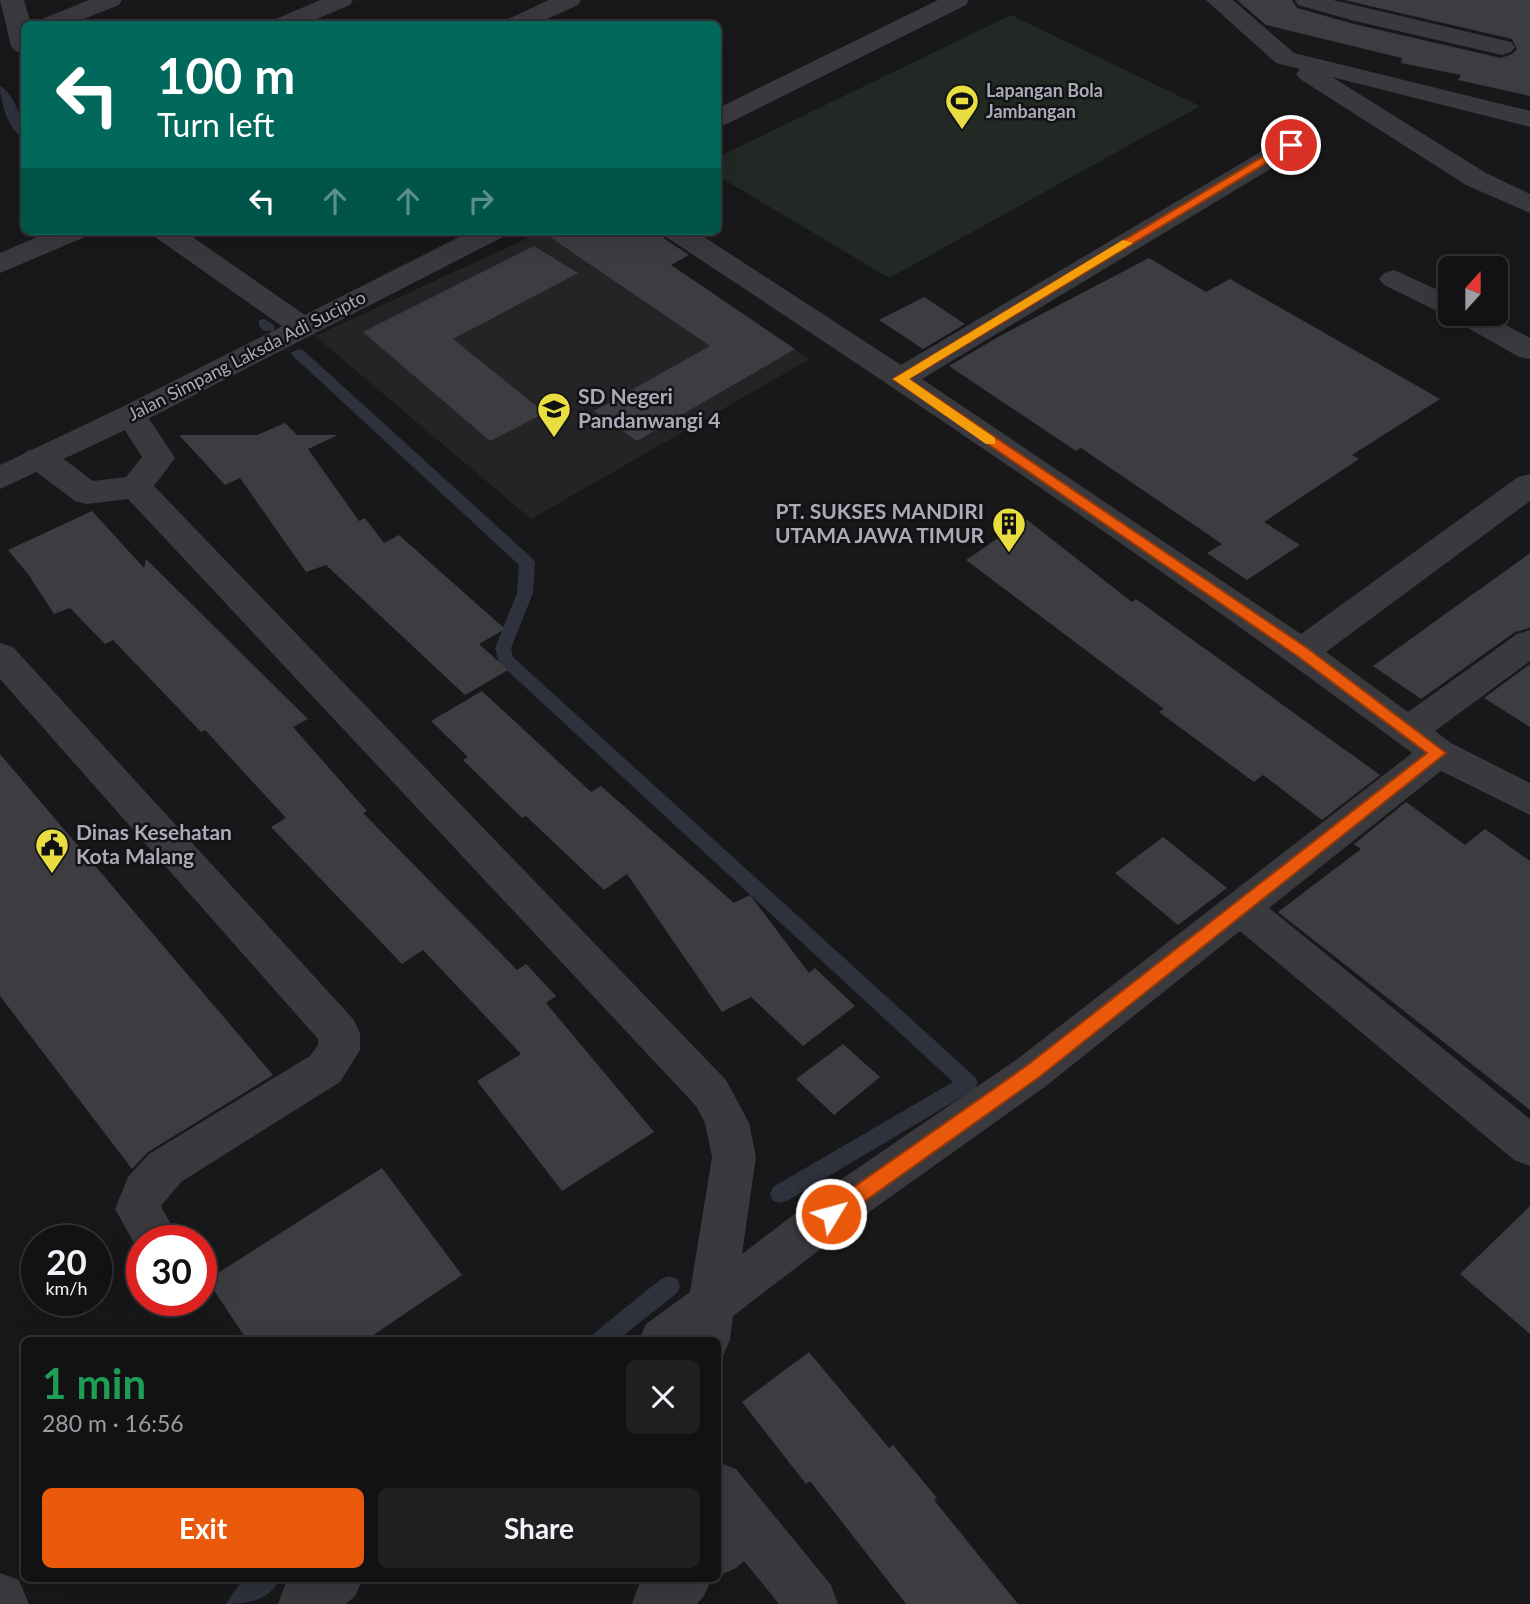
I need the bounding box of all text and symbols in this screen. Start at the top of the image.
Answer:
text: 100 m [157,46,295,104]
icon: left [42,49,133,140]
place label: Lapangan Bola Jambangan [986,79,1103,122]
sports icon: Lapangan Bola Jambangan [943,82,981,131]
text: Turn left [157,105,274,144]
pin [1261,115,1321,175]
icon: arrive [1272,126,1310,164]
icon: left [243,182,281,220]
icon: ahead [316,182,354,220]
icon: ahead [389,182,427,220]
icon: right [462,182,500,220]
north arrow [1438,256,1508,326]
map controls [1438,256,1508,326]
street label: Jalan Simpang Laksda Adi Sucipto [124,285,369,425]
place label: SD Negeri Pandanwangi 4 [578,383,720,432]
school or university icon: SD Negeri Pandanwangi 4 [535,390,573,439]
place label: PT. SUKSES MANDIRI UTAMA JAWA TIMUR [775,498,984,547]
building icon: PT. SUKSES MANDIRI UTAMA JAWA TIMUR [990,505,1028,554]
place label: Dinas Kesehatan Kota Malang [76,819,232,868]
public building icon: Dinas Kesehatan Kota Malang [33,826,71,875]
position arrow [794,1177,868,1251]
speed limit sign: 30 [126,1225,217,1316]
text: 20 [46,1240,87,1282]
text: km/h [45,1277,88,1299]
text: 1 min [42,1358,146,1408]
button: close [626,1360,700,1434]
text: 280 m · 16:56 [42,1409,184,1437]
button: Exit [42,1488,364,1568]
button: Share [378,1488,700,1568]

